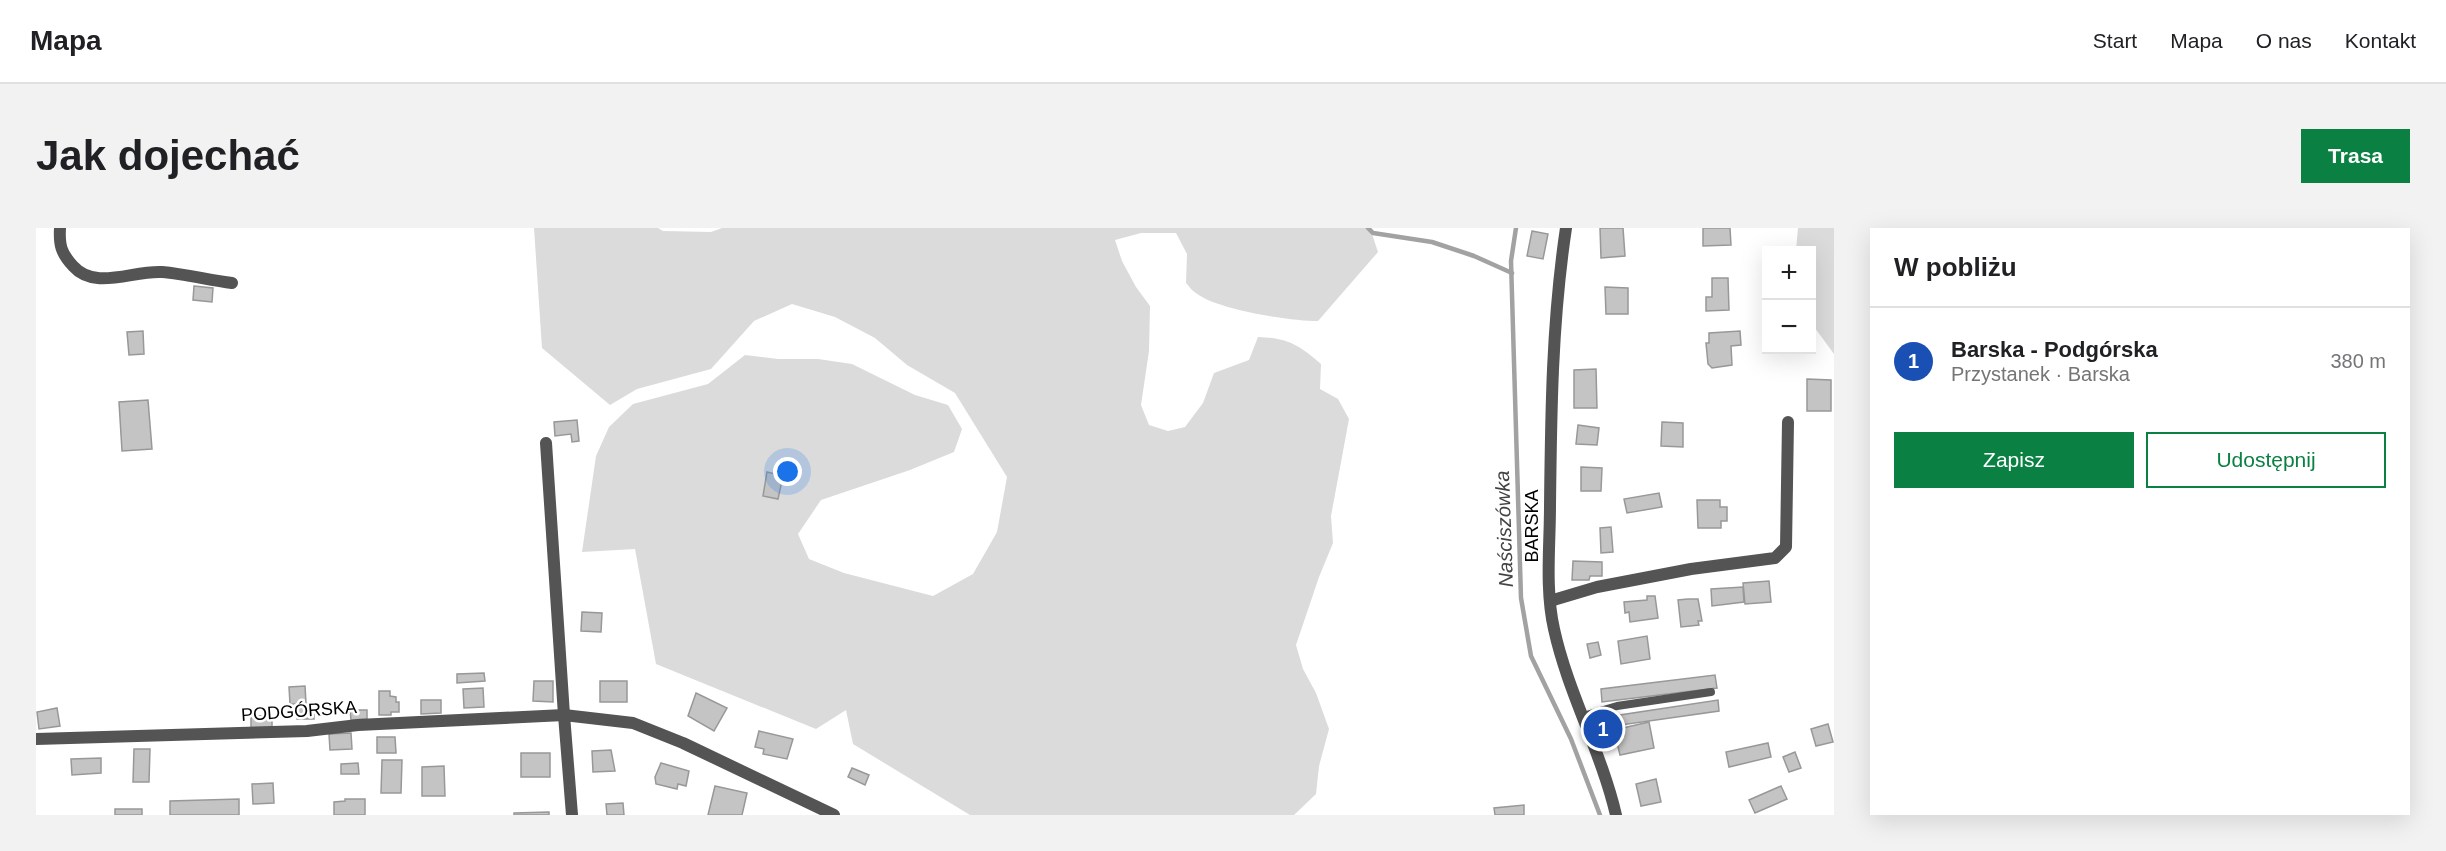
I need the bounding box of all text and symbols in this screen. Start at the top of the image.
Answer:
text: Mapa [30,25,102,56]
text: Start [2093,29,2137,52]
text: Mapa [2170,29,2223,52]
text: O nas [2256,29,2312,52]
text: Kontakt [2345,29,2416,52]
button: Trasa [2301,129,2410,183]
text: Jak dojechać [36,132,300,179]
map controls [1762,246,1816,354]
button: + [1762,246,1816,300]
text: W pobliżu [1894,252,2017,282]
button: − [1762,300,1816,354]
text: Barska - Podgórska [1951,337,2158,362]
text: 1 [1908,350,1919,372]
text: 380 m [2330,350,2386,372]
text: Przystanek · Barska [1951,363,2130,385]
button: Zapisz [1894,432,2134,488]
button: Udostępnij [2146,432,2386,488]
your location [773,457,802,486]
water label: Naściszówka [1491,470,1517,588]
street label: BARSKA [1522,489,1542,563]
street label: PODGÓRSKA [240,696,358,725]
pin: 1 [1584,706,1622,752]

